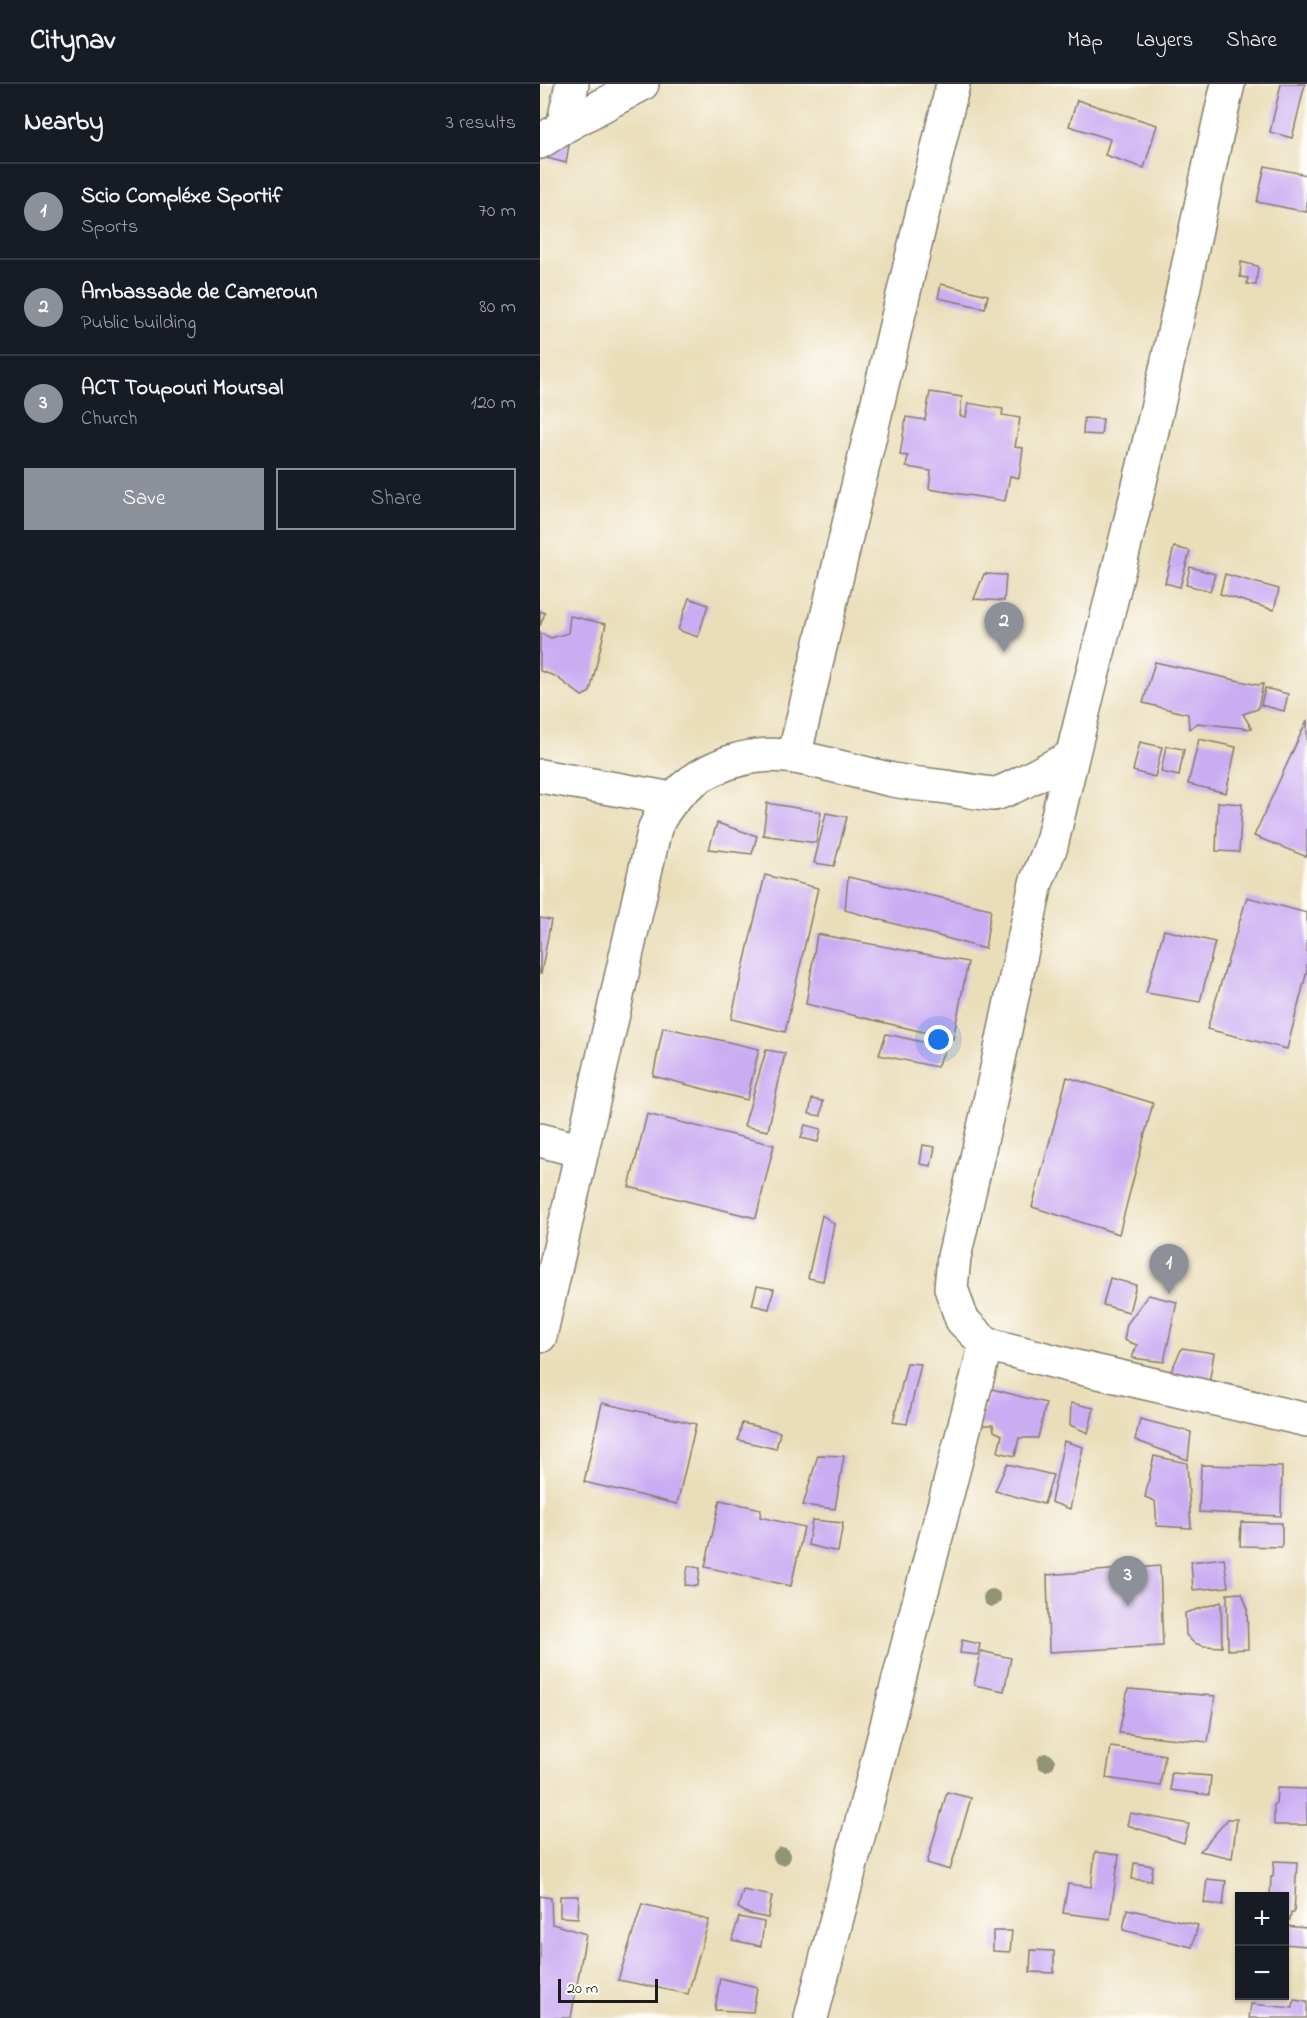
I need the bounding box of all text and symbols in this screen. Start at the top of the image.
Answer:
text: Citynav [30,21,115,62]
text: Map [1067,26,1103,56]
text: Layers [1136,26,1193,56]
text: Share [1226,26,1277,56]
text: Nearby [24,104,103,142]
text: 3 results [446,109,516,138]
text: Scio Compléxe Sportif [81,181,282,213]
text: 1 [40,197,47,226]
text: 70 m [479,197,516,226]
text: Sports [81,213,138,242]
text: Ambassade de Cameroun [81,277,317,309]
text: 2 [39,293,48,322]
text: 80 m [479,293,516,322]
text: Public building [81,309,196,338]
text: ACT Toupouri Moursal [81,373,284,405]
text: 3 [39,389,48,418]
text: 120 m [471,389,516,418]
text: Church [81,405,137,434]
button: Save [24,468,264,530]
button: Share [276,468,516,530]
pin: 2 [984,602,1024,652]
your location [924,1025,953,1054]
pin: 1 [1150,1244,1188,1294]
pin: 3 [1108,1556,1148,1606]
map controls [1235,1892,1289,2000]
button: + [1235,1892,1289,1946]
button: − [1235,1946,1289,2000]
scale bar [558,1976,658,2004]
text: 20 m [567,1977,598,2001]

